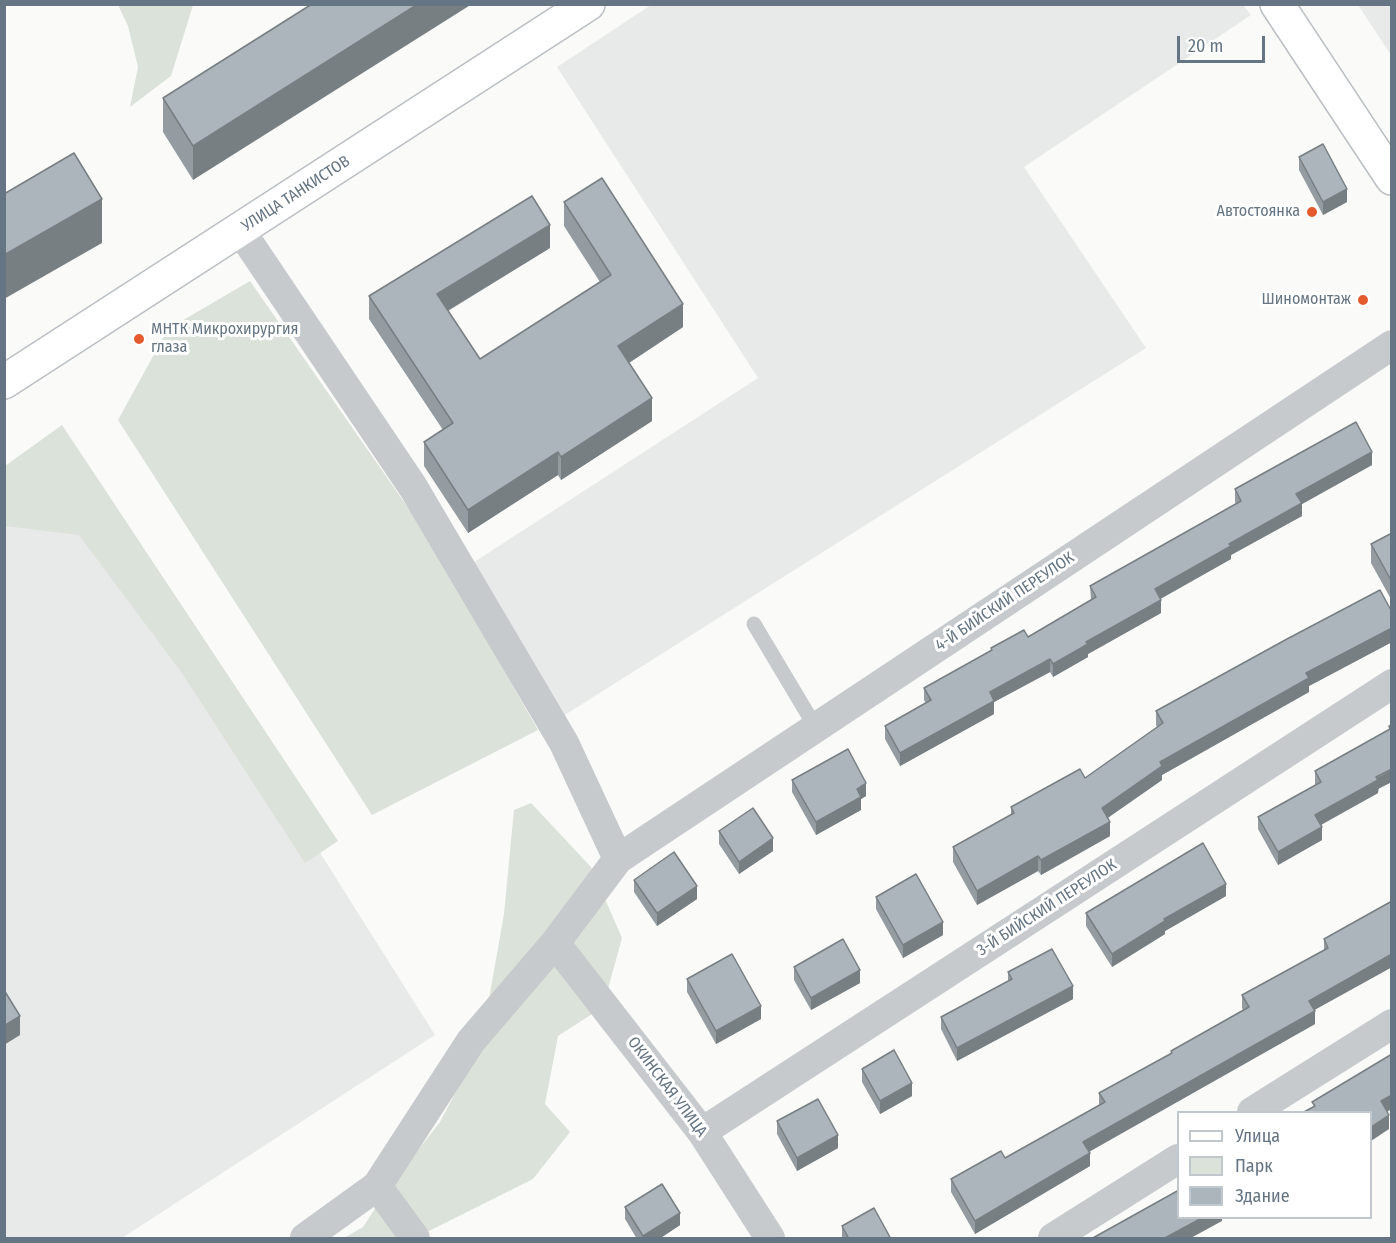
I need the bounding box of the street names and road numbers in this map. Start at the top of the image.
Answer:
street label: УЛИЦА ТАНКИСТОВ [238,152,354,236]
street label: 4-Й БИЙСКИЙ ПЕРЕУЛОК [932,548,1078,656]
street label: 3-Й БИЙСКИЙ ПЕРЕУЛОК [974,856,1120,960]
street label: ОКИНСКАЯ УЛИЦА [623,1033,711,1141]

